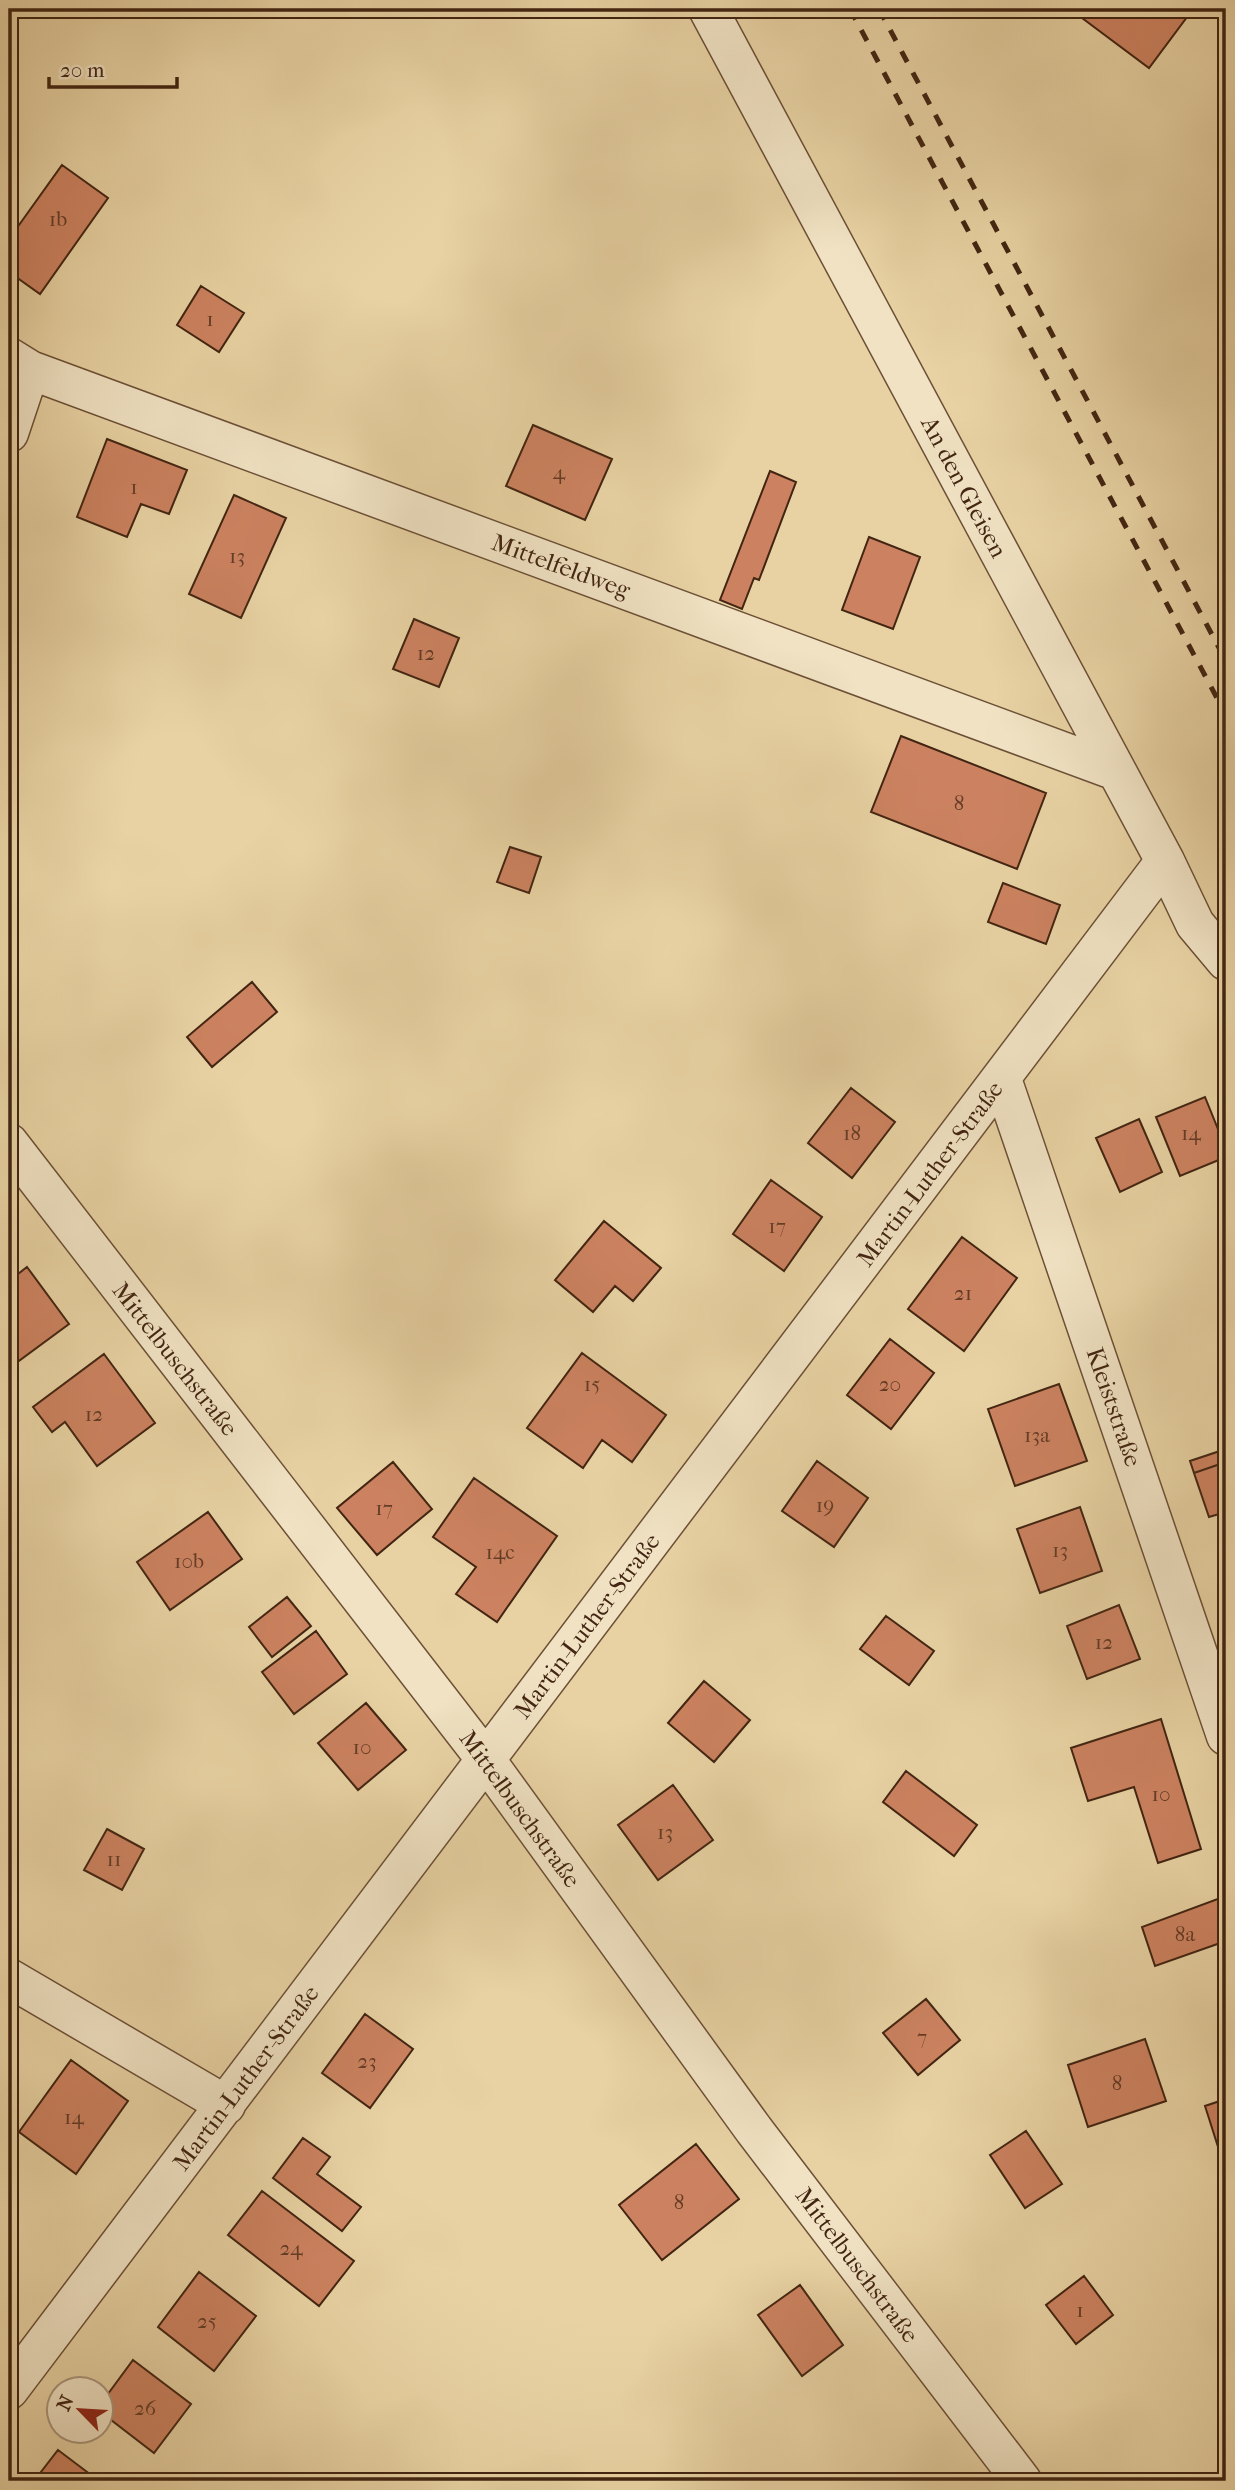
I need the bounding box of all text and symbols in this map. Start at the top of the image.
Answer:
scale bar [49,46,177,90]
text: 20 m [60,58,105,82]
house number: 1b [49,207,67,231]
house number: 1 [206,307,214,331]
street label: An den Gleisen [915,411,1013,562]
house number: 4 [553,460,566,484]
house number: 1 [130,475,138,499]
street label: Mittelfeldweg [488,528,635,604]
house number: 13 [229,544,245,568]
house number: 12 [417,641,435,665]
house number: 8 [954,791,964,815]
street label: Martin-Luther-Straße [851,1076,1009,1272]
house number: 18 [843,1121,861,1145]
house number: 14 [1181,1121,1202,1145]
house number: 17 [768,1214,786,1238]
street label: Mittelbuschstraße [106,1277,244,1441]
house number: 21 [954,1281,972,1305]
street label: Kleiststraße [1081,1344,1147,1470]
house number: 15 [584,1372,600,1396]
house number: 20 [879,1372,901,1396]
house number: 12 [85,1402,103,1426]
house number: 13a [1024,1423,1050,1447]
house number: 19 [816,1493,834,1517]
house number: 17 [375,1496,393,1520]
street label: Martin-Luther-Straße [508,1528,666,1724]
house number: 13 [1052,1538,1068,1562]
house number: 14c [485,1540,515,1564]
house number: 10b [174,1549,204,1573]
house number: 12 [1095,1630,1113,1654]
street label: Mittelbuschstraße [454,1725,586,1893]
house number: 10 [353,1735,371,1759]
house number: 10 [1152,1782,1170,1806]
house number: 13 [657,1820,673,1844]
house number: 11 [107,1847,122,1871]
house number: 8a [1175,1922,1195,1946]
street label: Martin-Luther-Straße [167,1980,325,2176]
house number: 7 [917,2025,927,2049]
house number: 23 [357,2049,377,2073]
house number: 8 [1112,2071,1122,2095]
house number: 14 [64,2105,85,2129]
street label: Mittelbuschstraße [790,2182,924,2348]
house number: 8 [674,2190,684,2214]
house number: 24 [279,2236,303,2260]
house number: 1 [1076,2298,1084,2322]
house number: 25 [197,2309,217,2333]
north arrow [46,2374,116,2444]
text: N [52,2392,79,2414]
house number: 26 [134,2396,157,2420]

